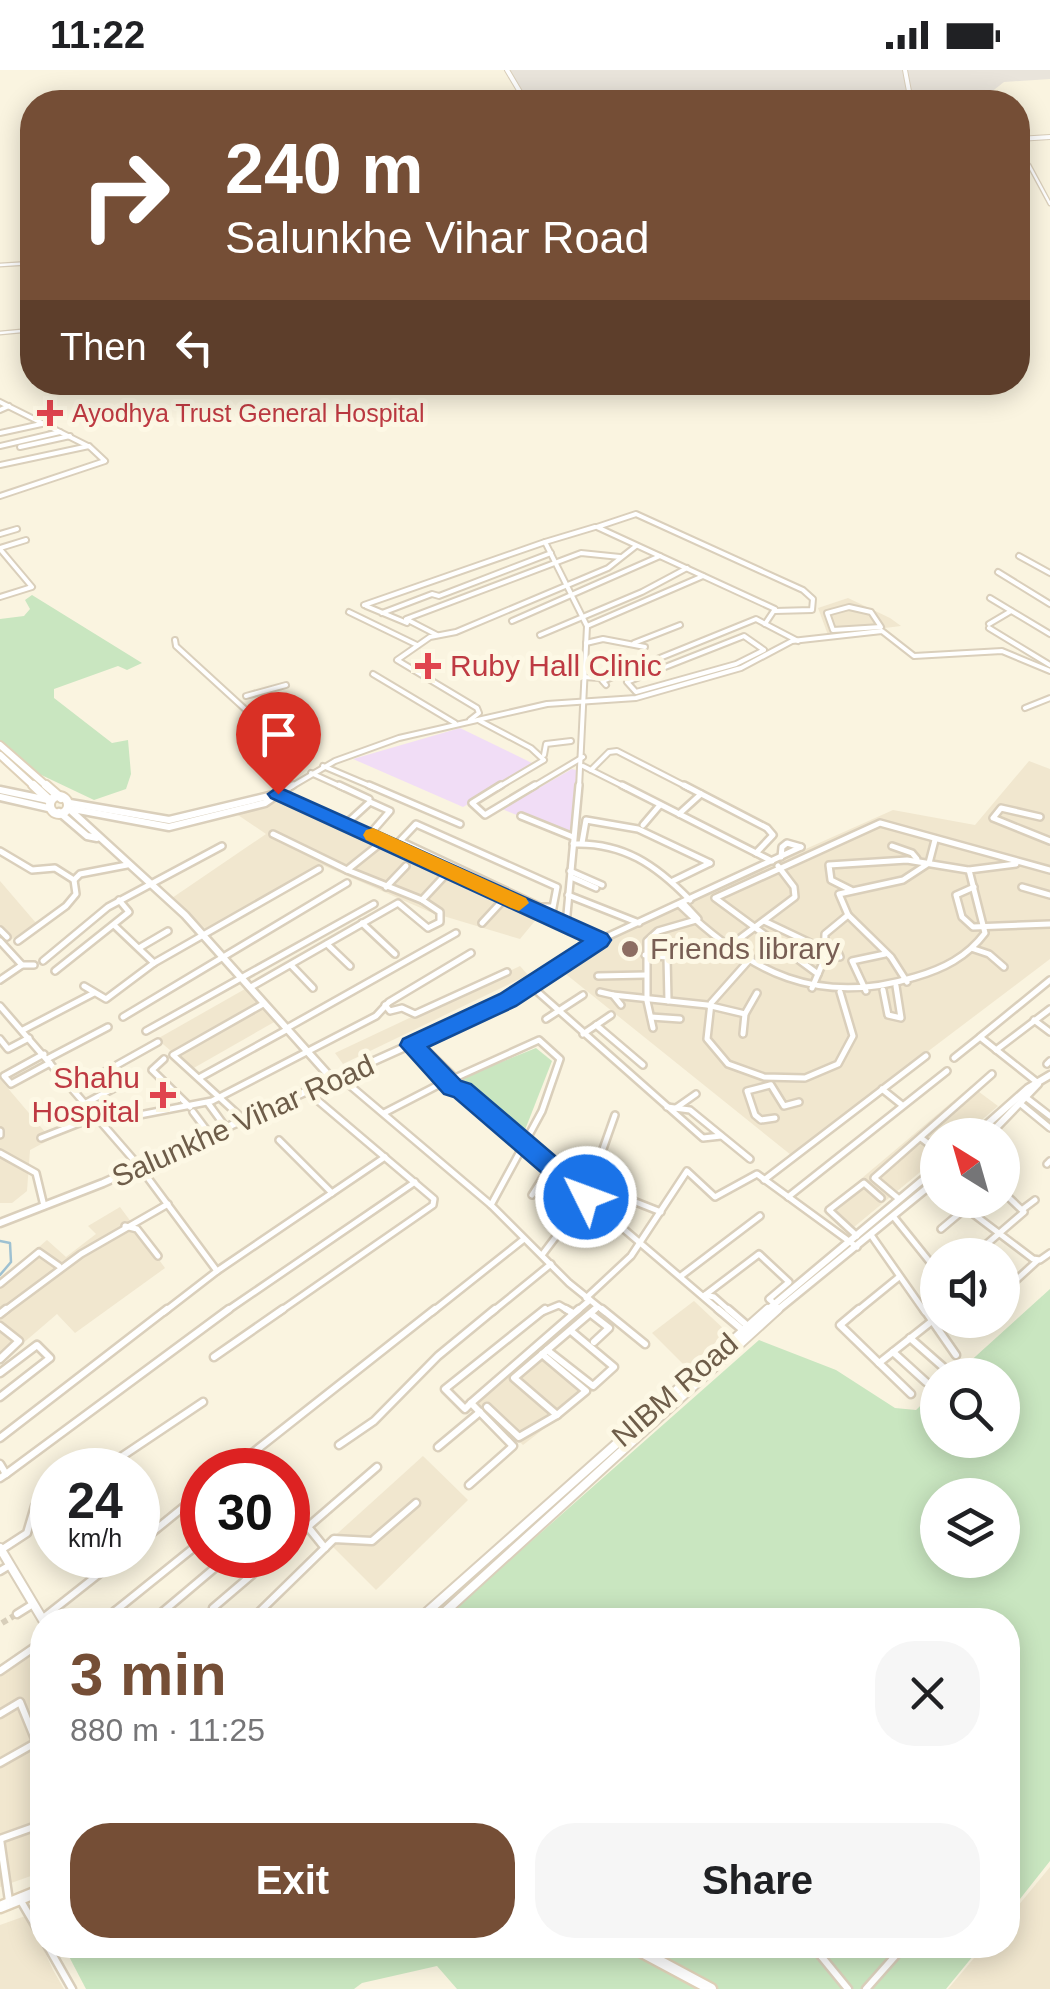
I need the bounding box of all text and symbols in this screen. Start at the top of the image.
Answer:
text: 11:22 [50,14,145,56]
icon: right [60,130,190,260]
text: 240 m [225,130,423,208]
text: Salunkhe Vihar Road [225,212,649,263]
icon: left [167,320,222,375]
text: Then [60,326,147,368]
place label: Ayodhya Trust General Hospital [72,399,425,427]
marker: Ayodhya Trust General Hospital [37,400,63,426]
place label: Ruby Hall Clinic [450,649,662,682]
marker: Ruby Hall Clinic [415,653,441,679]
pin [236,692,321,795]
icon: arrive [251,707,306,762]
place label: Friends library [650,932,840,965]
marker: Friends library [619,938,641,960]
street label: Salunkhe Vihar Road [107,1048,379,1193]
place label: Shahu Hospital [32,1061,140,1128]
marker: Shahu Hospital [150,1082,176,1108]
north arrow [920,1118,1020,1218]
map controls [920,1118,1020,1578]
position arrow [534,1145,638,1249]
button: sound [920,1238,1020,1338]
street label: NIBM Road [605,1326,744,1453]
button: search [920,1358,1020,1458]
speed limit sign: 30 [180,1448,310,1578]
text: 24 [67,1473,123,1529]
button: layers [920,1478,1020,1578]
text: km/h [68,1524,122,1552]
text: 3 min [70,1641,227,1708]
button: close [875,1641,980,1746]
text: 880 m · 11:25 [70,1712,265,1748]
button: Exit [70,1823,515,1938]
button: Share [535,1823,980,1938]

